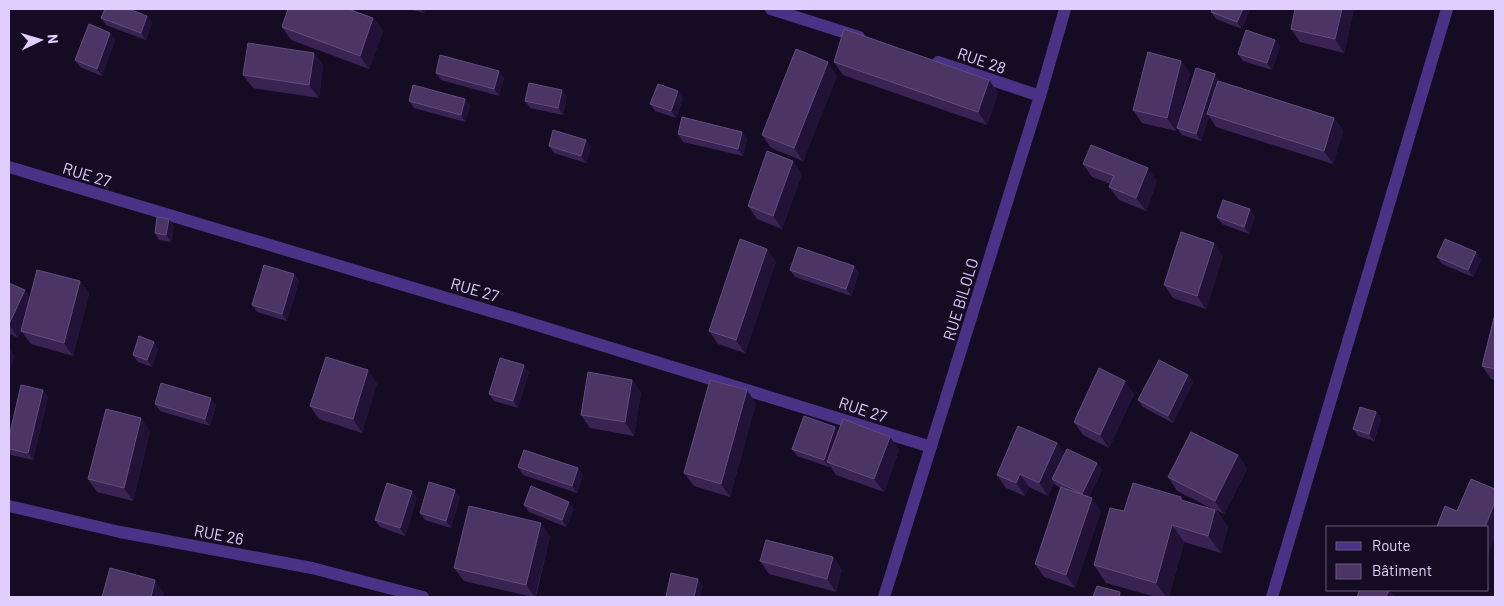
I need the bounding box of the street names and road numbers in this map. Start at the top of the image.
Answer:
street label: RUE 28 [955,43,1009,77]
street label: RUE 27 [61,158,114,190]
street label: RUE BILOLO [938,255,982,343]
street label: RUE 27 [449,273,502,305]
street label: RUE 27 [837,392,890,426]
street label: RUE 26 [193,520,245,548]

